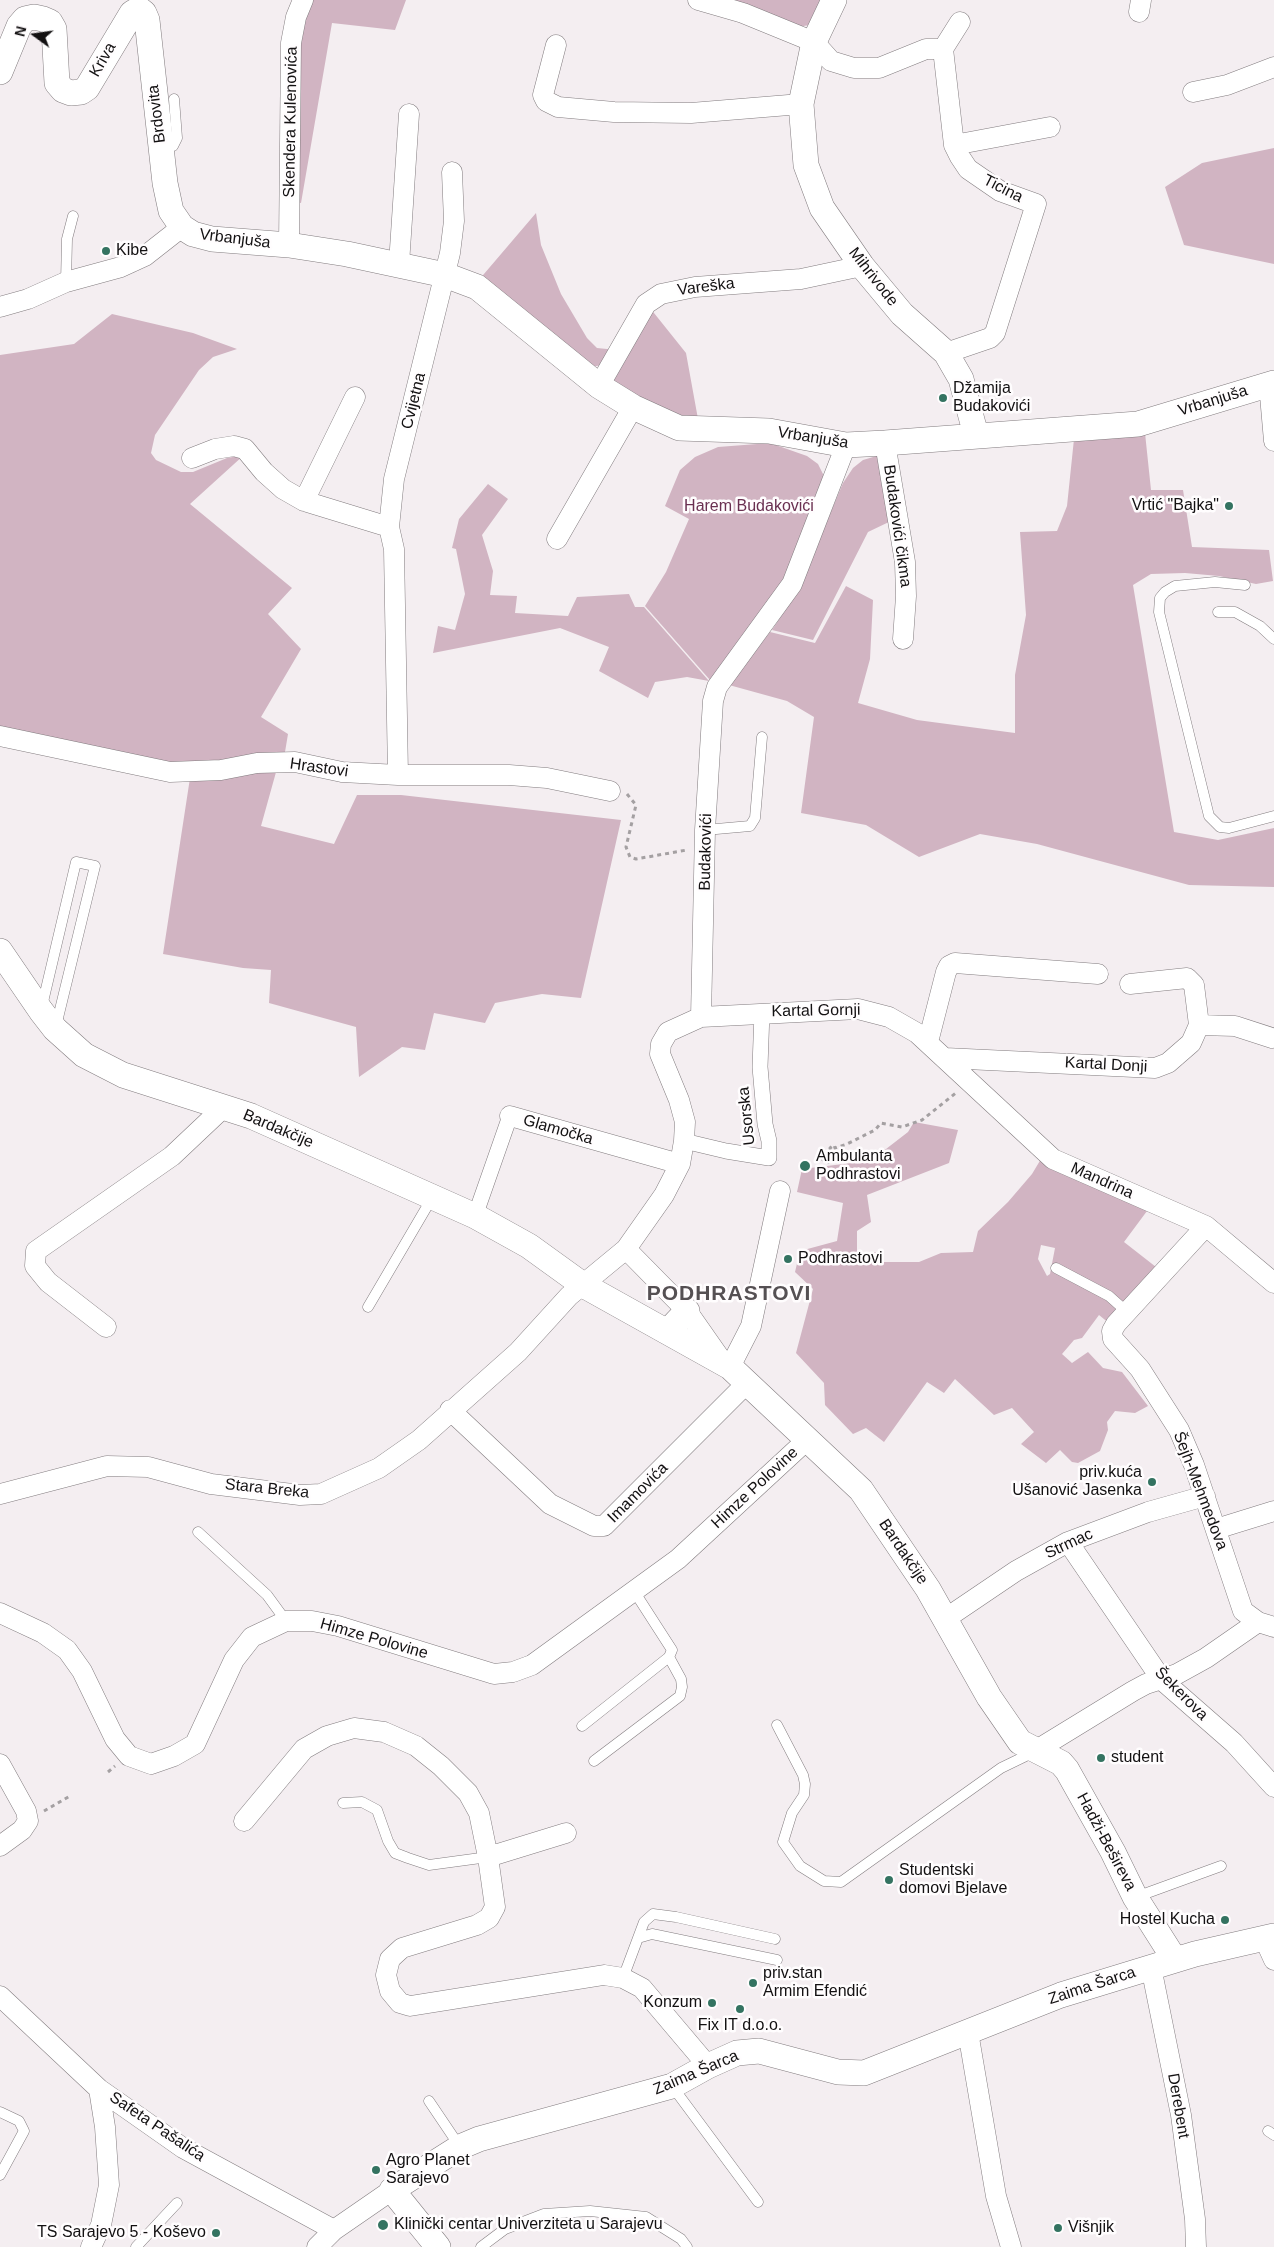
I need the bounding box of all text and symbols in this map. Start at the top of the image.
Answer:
north arrow [10,10,60,60]
text: N [11,25,29,38]
street label: Kriva [86,39,120,81]
street label: Skendera Kulenovića [280,46,302,198]
street label: Brdovita [144,84,170,144]
street label: Ticina [980,171,1026,207]
street label: Vrbanjuša [198,225,272,253]
place label: Kibe [116,241,148,261]
street label: Mihrivode [844,244,902,310]
marker: Kibe [100,245,112,257]
street label: Vareška [676,274,736,300]
street label: Cvijetna [398,371,430,431]
place label: Džamija Budakovići [953,379,1030,417]
street label: Vrbanjuša [1176,381,1250,421]
marker: Džamija Budakovići [937,392,949,404]
street label: Vrbanjuša [776,423,850,453]
street label: Budakovići čikma [879,463,915,589]
place label: Vrtić "Bajka" [1132,496,1219,516]
park label: Harem Budakovići [684,497,814,517]
marker: Vrtić "Bajka" [1223,500,1235,512]
street label: Hrastovi [289,754,349,782]
street label: Budakovići [696,813,716,891]
street label: Kartal Gornji [771,1001,861,1021]
street label: Kartal Donji [1064,1053,1148,1077]
street label: Usorska [734,1086,760,1146]
street label: Bardakčije [240,1106,316,1152]
street label: Glamočka [521,1111,595,1149]
place label: Ambulanta Podhrastovi [816,1147,900,1185]
marker: Ambulanta Podhrastovi [798,1159,812,1173]
street label: Mandrina [1068,1159,1136,1203]
place label: Podhrastovi [798,1249,882,1269]
marker: Podhrastovi [782,1253,794,1265]
district label: PODHRASTOVI [645,1281,813,1307]
street label: Šejh-Mehmedova [1169,1429,1231,1553]
street label: Himze Polovine [708,1443,802,1533]
street label: Imamovića [604,1459,672,1527]
place label: priv.kuća Ušanović Jasenka [1012,1463,1142,1501]
street label: Stara Breka [224,1475,310,1503]
marker: priv.kuća Ušanović Jasenka [1146,1476,1158,1488]
street label: Bardakčije [874,1516,932,1588]
street label: Strmac [1042,1525,1096,1563]
street label: Himze Polovine [318,1614,430,1664]
street label: Šekerova [1150,1663,1212,1725]
place label: student [1111,1748,1163,1768]
marker: student [1095,1752,1107,1764]
street label: Hadži-Bešireva [1072,1790,1140,1894]
place label: Studentski domovi Bjelave [899,1861,1008,1899]
marker: Studentski domovi Bjelave [883,1874,895,1886]
place label: Hostel Kucha [1120,1910,1215,1930]
marker: Hostel Kucha [1219,1914,1231,1926]
street label: Zaima Šarca [1046,1963,1138,2009]
place label: priv.stan Armim Efendić [763,1964,867,2002]
marker: priv.stan Armim Efendić [747,1977,759,1989]
place label: Konzum [643,1993,702,2013]
marker: Konzum [706,1997,718,2009]
marker: Fix IT d.o.o. [734,2003,746,2015]
place label: Fix IT d.o.o. [698,2016,782,2036]
street label: Zaima Šarca [651,2046,741,2100]
street label: Derebent [1163,2072,1193,2140]
street label: Safeta Pašalića [106,2088,208,2166]
place label: Agro Planet Sarajevo [386,2151,470,2189]
marker: Agro Planet Sarajevo [370,2164,382,2176]
place label: Klinički centar Univerziteta u Sarajevu [394,2215,663,2235]
marker: Klinički centar Univerziteta u Sarajevu [376,2218,390,2232]
place label: Višnjik [1068,2218,1114,2238]
marker: Višnjik [1052,2222,1064,2234]
place label: TS Sarajevo 5 - Koševo [37,2223,206,2243]
marker: TS Sarajevo 5 - Koševo [210,2227,222,2239]

